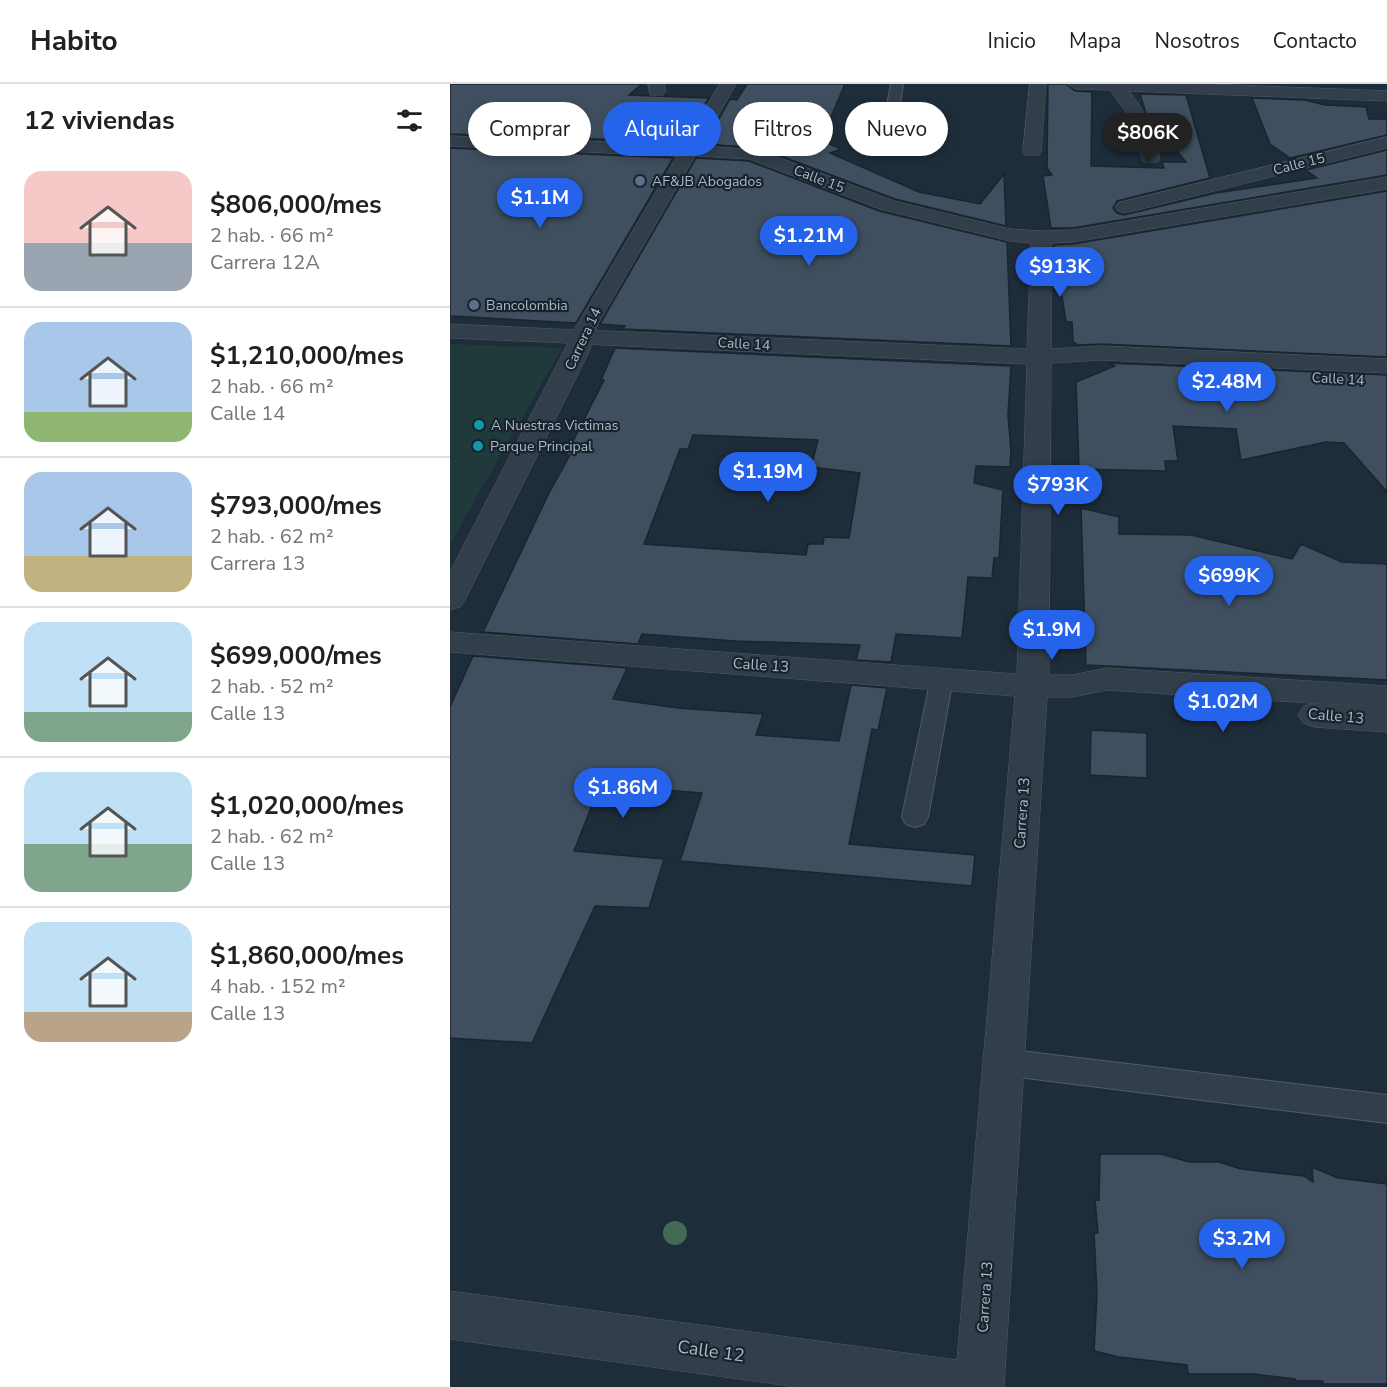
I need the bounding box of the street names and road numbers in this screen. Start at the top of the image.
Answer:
street label: Calle 15 [1271,148,1327,180]
street label: Calle 15 [791,161,847,197]
street label: Carrera 14 [560,305,606,373]
street label: Calle 14 [717,333,771,355]
street label: Calle 14 [1311,368,1365,390]
street label: Calle 13 [732,653,790,677]
street label: Calle 13 [1307,704,1365,728]
street label: Carrera 13 [1010,777,1034,849]
street label: Carrera 13 [973,1261,997,1333]
street label: Calle 12 [676,1334,746,1368]

